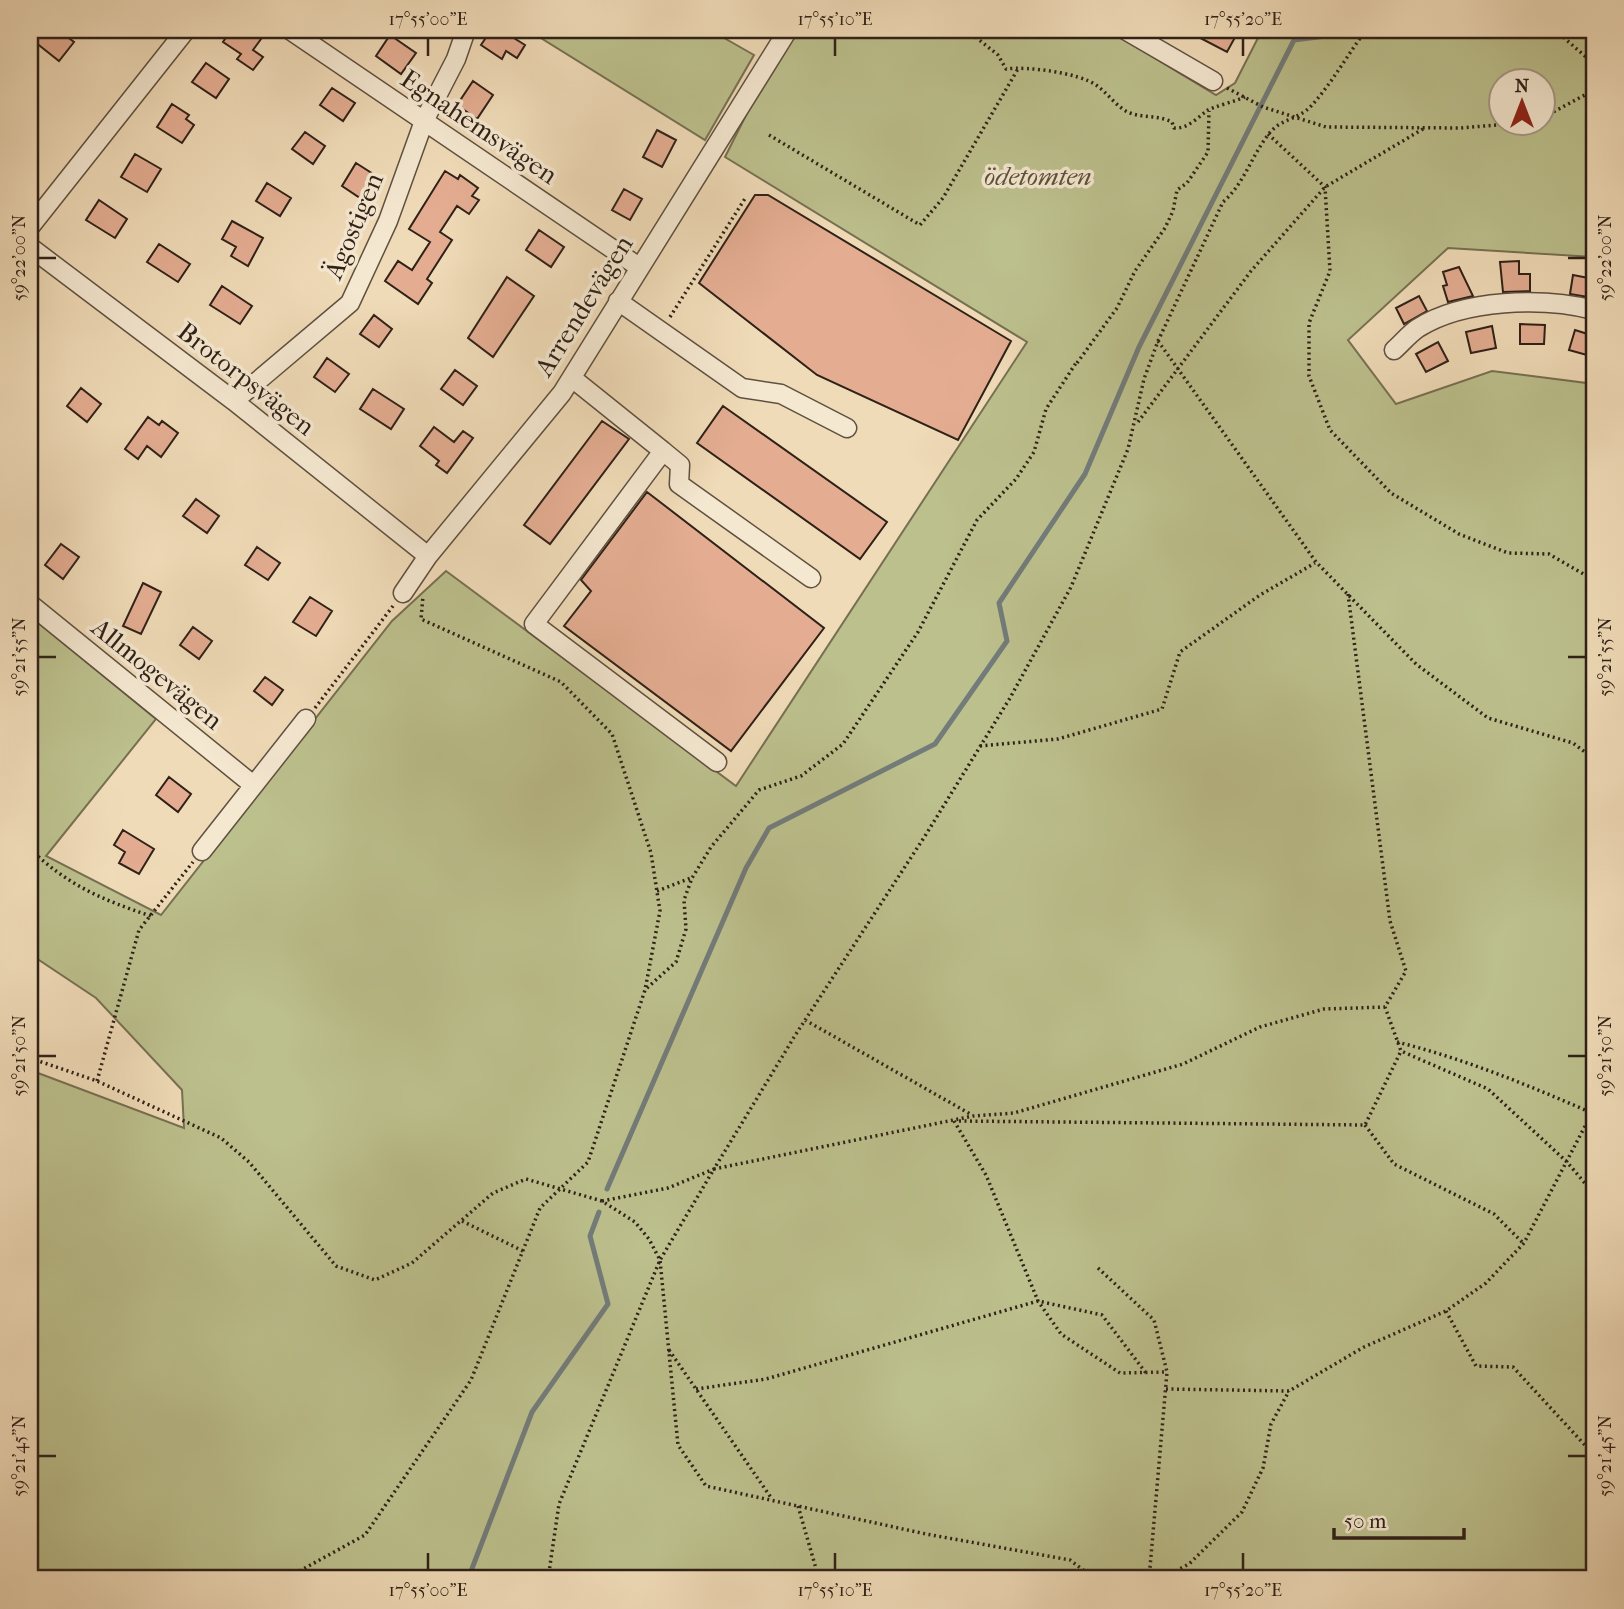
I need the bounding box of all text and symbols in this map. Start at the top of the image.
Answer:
text: 17°55'00"E [389,9,467,30]
text: 17°55'10"E [797,9,873,30]
text: 17°55'20"E [1204,9,1282,30]
street label: Egnahemsvägen [395,63,563,191]
north arrow [1488,66,1558,136]
text: N [1515,75,1530,97]
park label: ödetomten [984,161,1092,192]
street label: Ägostigen [317,168,390,285]
text: 59°22'00"N [9,214,30,301]
text: 59°22'00"N [1595,214,1616,301]
street label: Arrendevägen [528,230,640,383]
street label: Brotorpsvägen [171,316,321,442]
street label: Allmogevägen [85,611,229,736]
text: 59°21'55"N [9,617,30,697]
text: 59°21'55"N [1595,617,1616,697]
text: 59°21'50"N [9,1015,30,1097]
text: 59°21'50"N [1595,1015,1616,1097]
text: 59°21'45"N [9,1415,30,1497]
text: 59°21'45"N [1595,1415,1616,1497]
scale bar [1334,1497,1463,1541]
text: 50 m [1344,1509,1387,1533]
text: 17°55'00"E [389,1580,467,1601]
text: 17°55'10"E [797,1580,873,1601]
text: 17°55'20"E [1204,1580,1282,1601]

